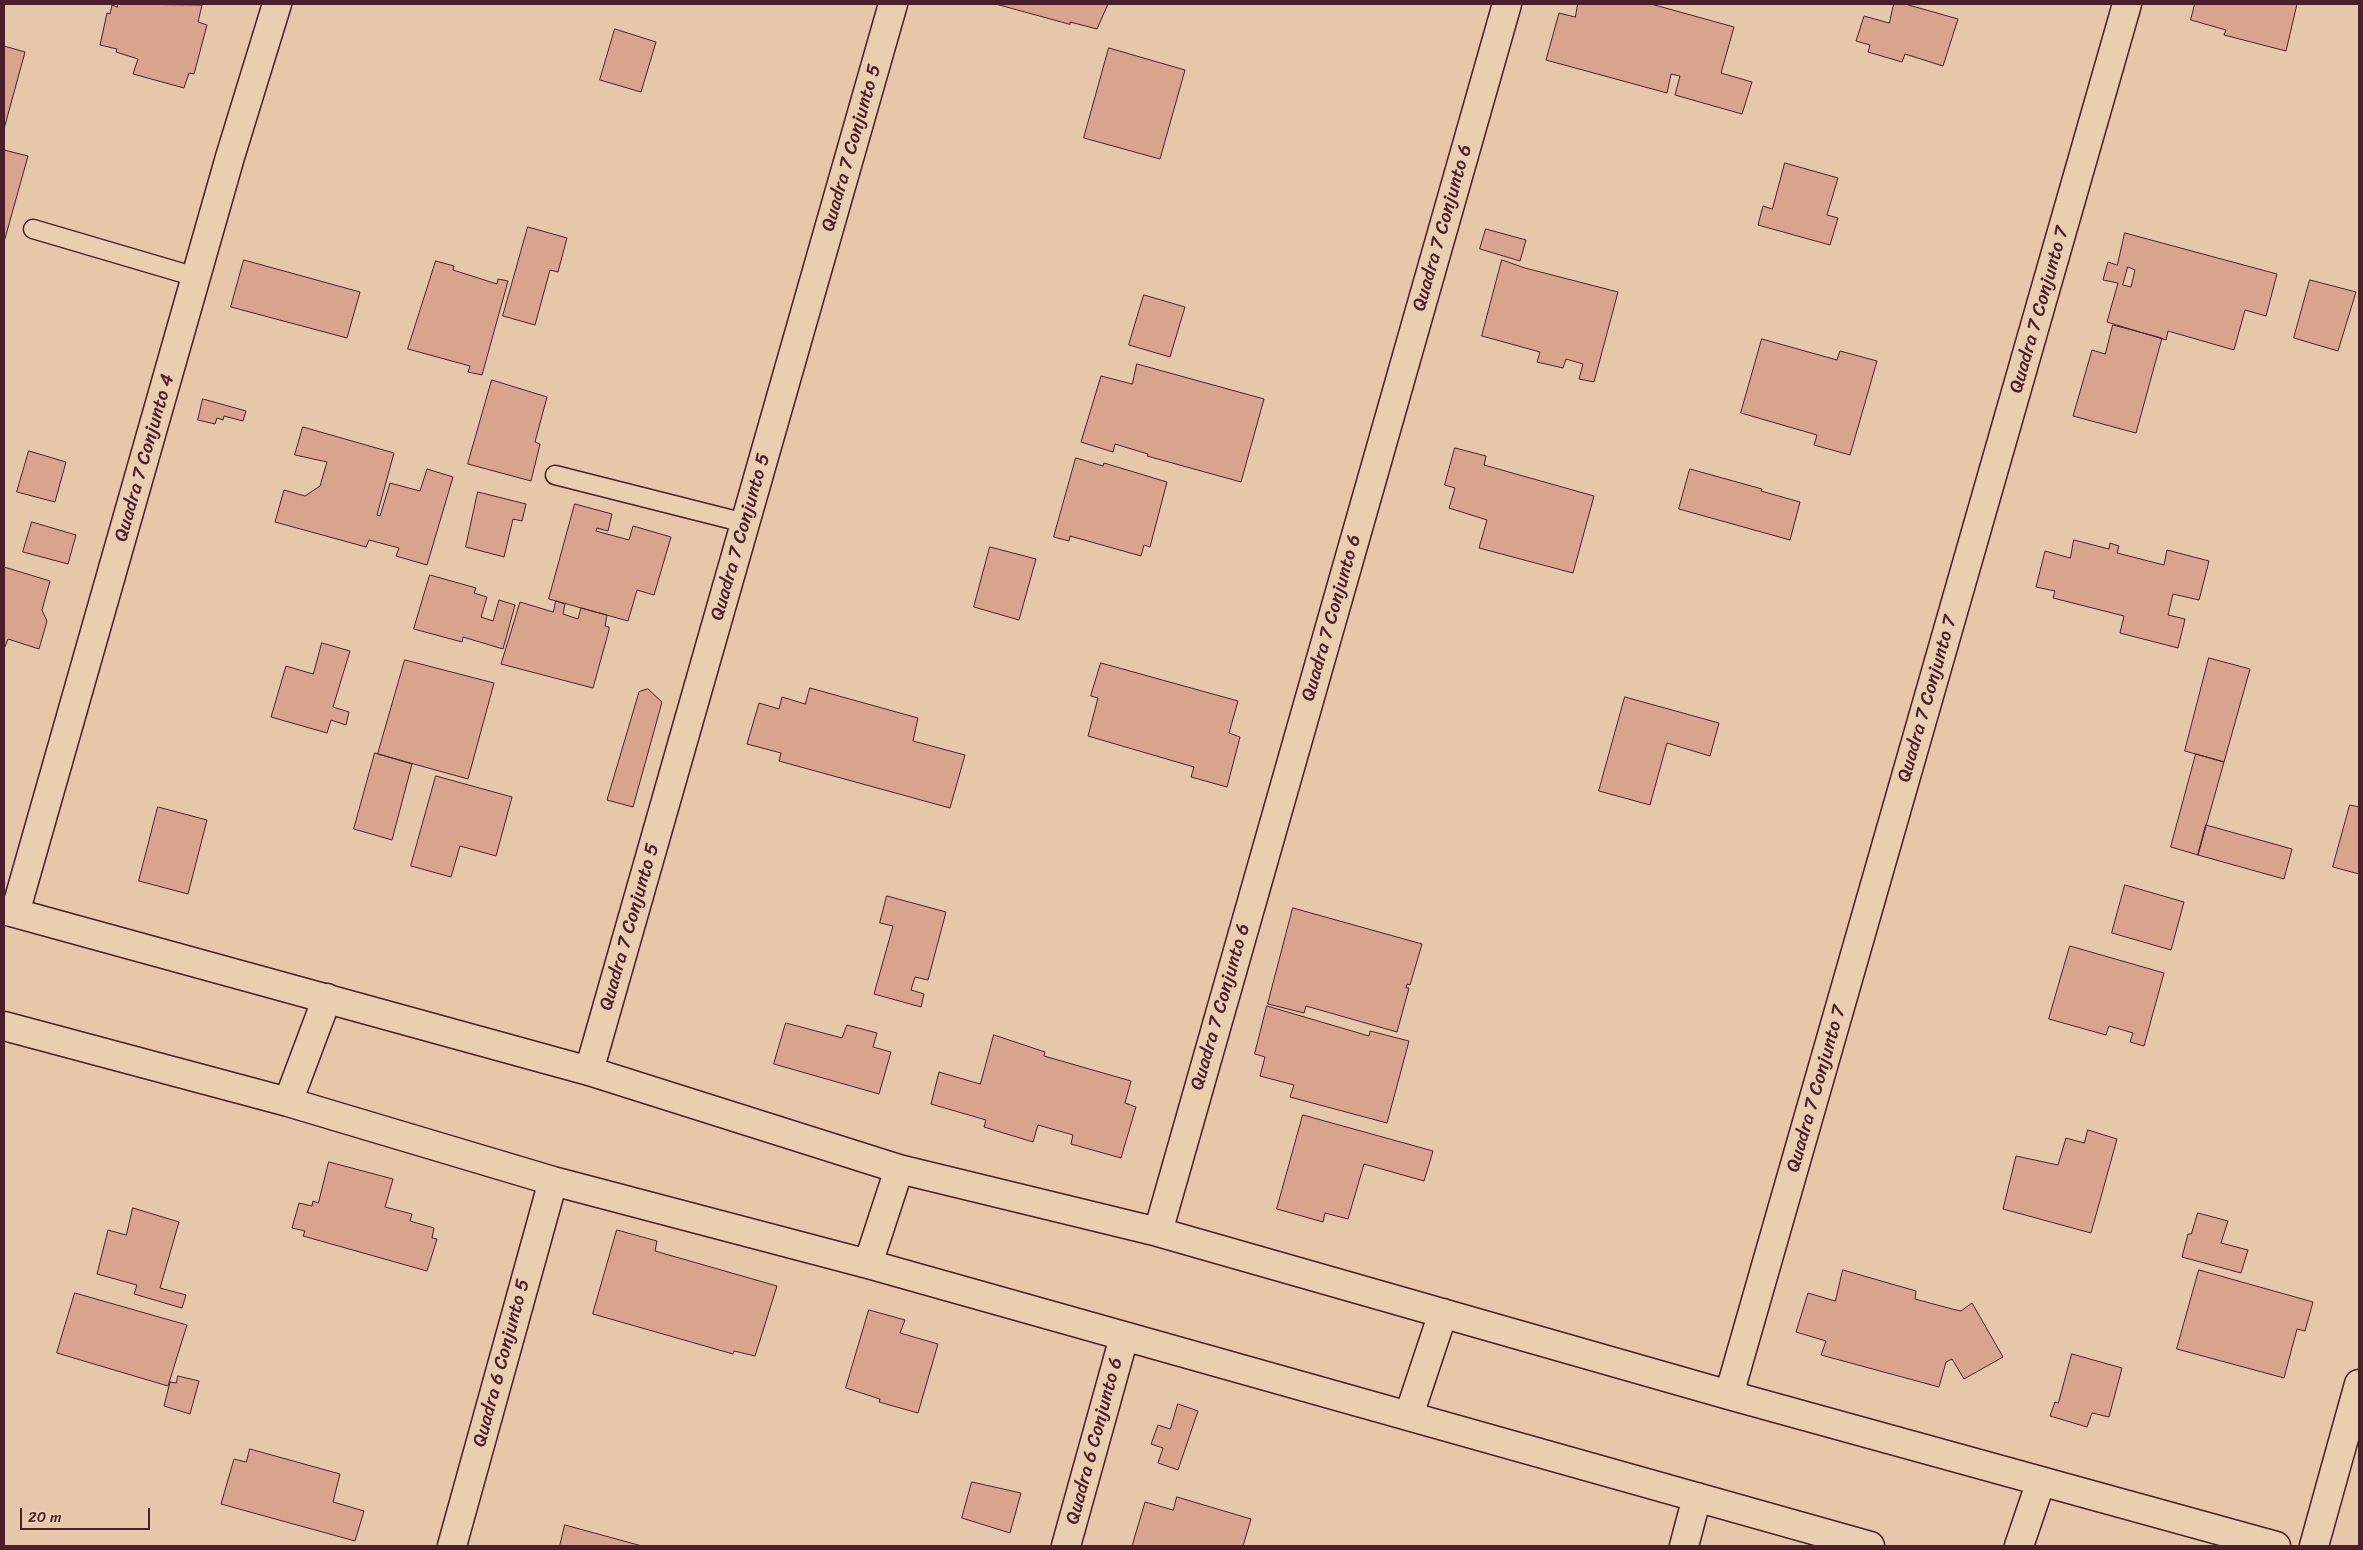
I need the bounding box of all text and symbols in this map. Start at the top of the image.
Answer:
street label: Quadra 7 Conjunto 5 [817,62,887,234]
street label: Quadra 7 Conjunto 6 [1408,142,1478,314]
street label: Quadra 7 Conjunto 7 [2005,224,2075,396]
street label: Quadra 7 Conjunto 4 [110,372,180,544]
street label: Quadra 7 Conjunto 5 [706,451,776,623]
street label: Quadra 7 Conjunto 6 [1297,532,1367,704]
street label: Quadra 7 Conjunto 7 [1893,613,1963,785]
street label: Quadra 7 Conjunto 5 [595,841,665,1013]
street label: Quadra 7 Conjunto 6 [1186,921,1256,1093]
street label: Quadra 7 Conjunto 7 [1782,1003,1852,1175]
street label: Quadra 6 Conjunto 5 [469,1277,535,1449]
street label: Quadra 6 Conjunto 6 [1062,1355,1128,1527]
scale bar [22,1498,152,1530]
text: 20 m [28,1504,62,1530]

